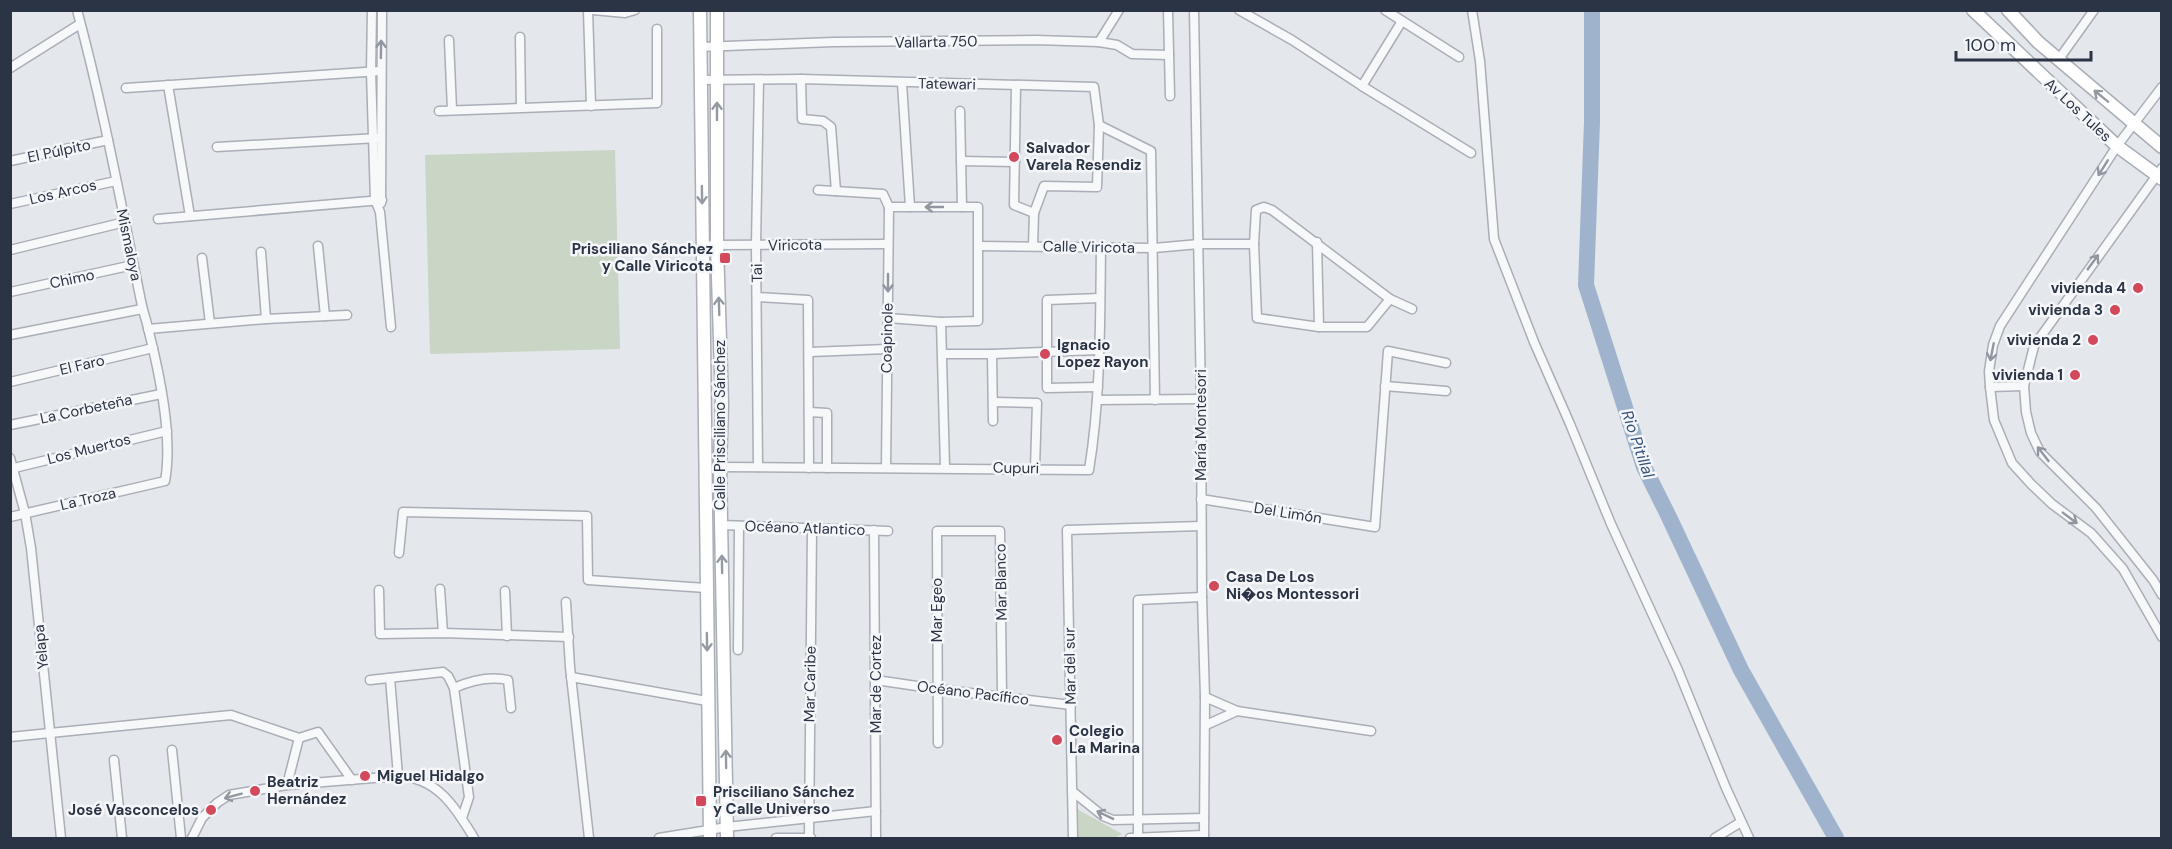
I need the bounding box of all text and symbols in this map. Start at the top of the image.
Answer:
scale bar [1956,24,2091,62]
street label: Vallarta 750 [894,31,978,53]
text: 100 m [1965,33,2016,57]
one-way arrow [375,40,386,60]
street label: Tatewari [918,73,976,95]
street label: Av Los Tules [2040,74,2116,146]
one-way arrow [2094,89,2109,103]
one-way arrow [711,102,723,122]
street label: El Púlpito [26,135,92,167]
place label: Salvador Varela Resendiz [1026,138,1141,175]
marker: Salvador Varela Resendiz [1007,150,1021,164]
one-way arrow [2096,159,2108,176]
street label: Los Arcos [28,175,98,209]
one-way arrow [696,184,708,204]
one-way arrow [924,201,944,213]
street label: Mismaloya [112,207,146,283]
street label: Viricota [768,235,822,255]
street label: Calle Viricota [1043,236,1135,258]
place label: Prisciliano Sánchez y Calle Viricota [572,239,713,276]
marker: Prisciliano Sánchez y Calle Viricota [718,251,732,265]
one-way arrow [2087,254,2099,270]
street label: Tai [747,263,767,283]
street label: Chimo [48,264,96,293]
one-way arrow [882,273,894,293]
place label: vivienda 4 [2051,278,2126,298]
marker: vivienda 4 [2131,281,2145,295]
one-way arrow [713,297,725,317]
place label: vivienda 3 [2028,300,2103,320]
street label: Coapinole [876,303,898,373]
marker: vivienda 3 [2108,303,2122,317]
place label: vivienda 2 [2007,330,2081,350]
marker: vivienda 2 [2086,333,2100,347]
place label: Ignacio Lopez Rayon [1057,335,1148,372]
street label: Calle Prisciliano Sánchez [710,340,730,510]
one-way arrow [1986,342,1997,361]
marker: Ignacio Lopez Rayon [1038,347,1052,361]
street label: El Faro [58,350,107,380]
place label: vivienda 1 [1992,365,2063,385]
marker: vivienda 1 [2068,368,2082,382]
street label: María Montesori [1191,369,1211,481]
street label: La Corbeteña [38,389,134,429]
water label: Rio Pitillal [1617,407,1659,481]
street label: Los Muertos [45,429,133,469]
one-way arrow [2037,446,2050,462]
street label: Cupuri [993,458,1039,478]
street label: La Troza [58,483,118,515]
street label: Del Limón [1253,498,1323,528]
one-way arrow [2062,512,2078,524]
street label: Océano Atlantico [744,516,866,540]
street label: Mar Blanco [990,543,1012,621]
one-way arrow [716,555,728,575]
place label: Casa De Los Ni�os Montessori [1226,567,1359,604]
street label: Mar Egeo [927,578,947,642]
marker: Casa De Los Ni�os Montessori [1207,579,1221,593]
street label: Yelapa [29,624,53,670]
street label: Mar del sur [1059,627,1081,705]
one-way arrow [701,631,713,651]
street label: Mar de Cortez [866,635,886,733]
street label: Mar Caribe [799,646,821,722]
street label: Océano Pacífico [916,676,1030,710]
place label: Colegio La Marina [1069,721,1140,758]
marker: Colegio La Marina [1050,733,1064,747]
one-way arrow [720,750,732,770]
place label: Miguel Hidalgo [377,766,484,786]
marker: Miguel Hidalgo [358,769,372,783]
place label: Beatriz Hernández [267,772,346,809]
place label: Prisciliano Sánchez y Calle Universo [713,782,854,819]
marker: Beatriz Hernández [248,784,262,798]
one-way arrow [224,791,243,803]
marker: Prisciliano Sánchez y Calle Universo [694,794,708,808]
place label: José Vasconcelos [68,800,199,820]
marker: José Vasconcelos [204,803,218,817]
one-way arrow [1096,809,1114,821]

